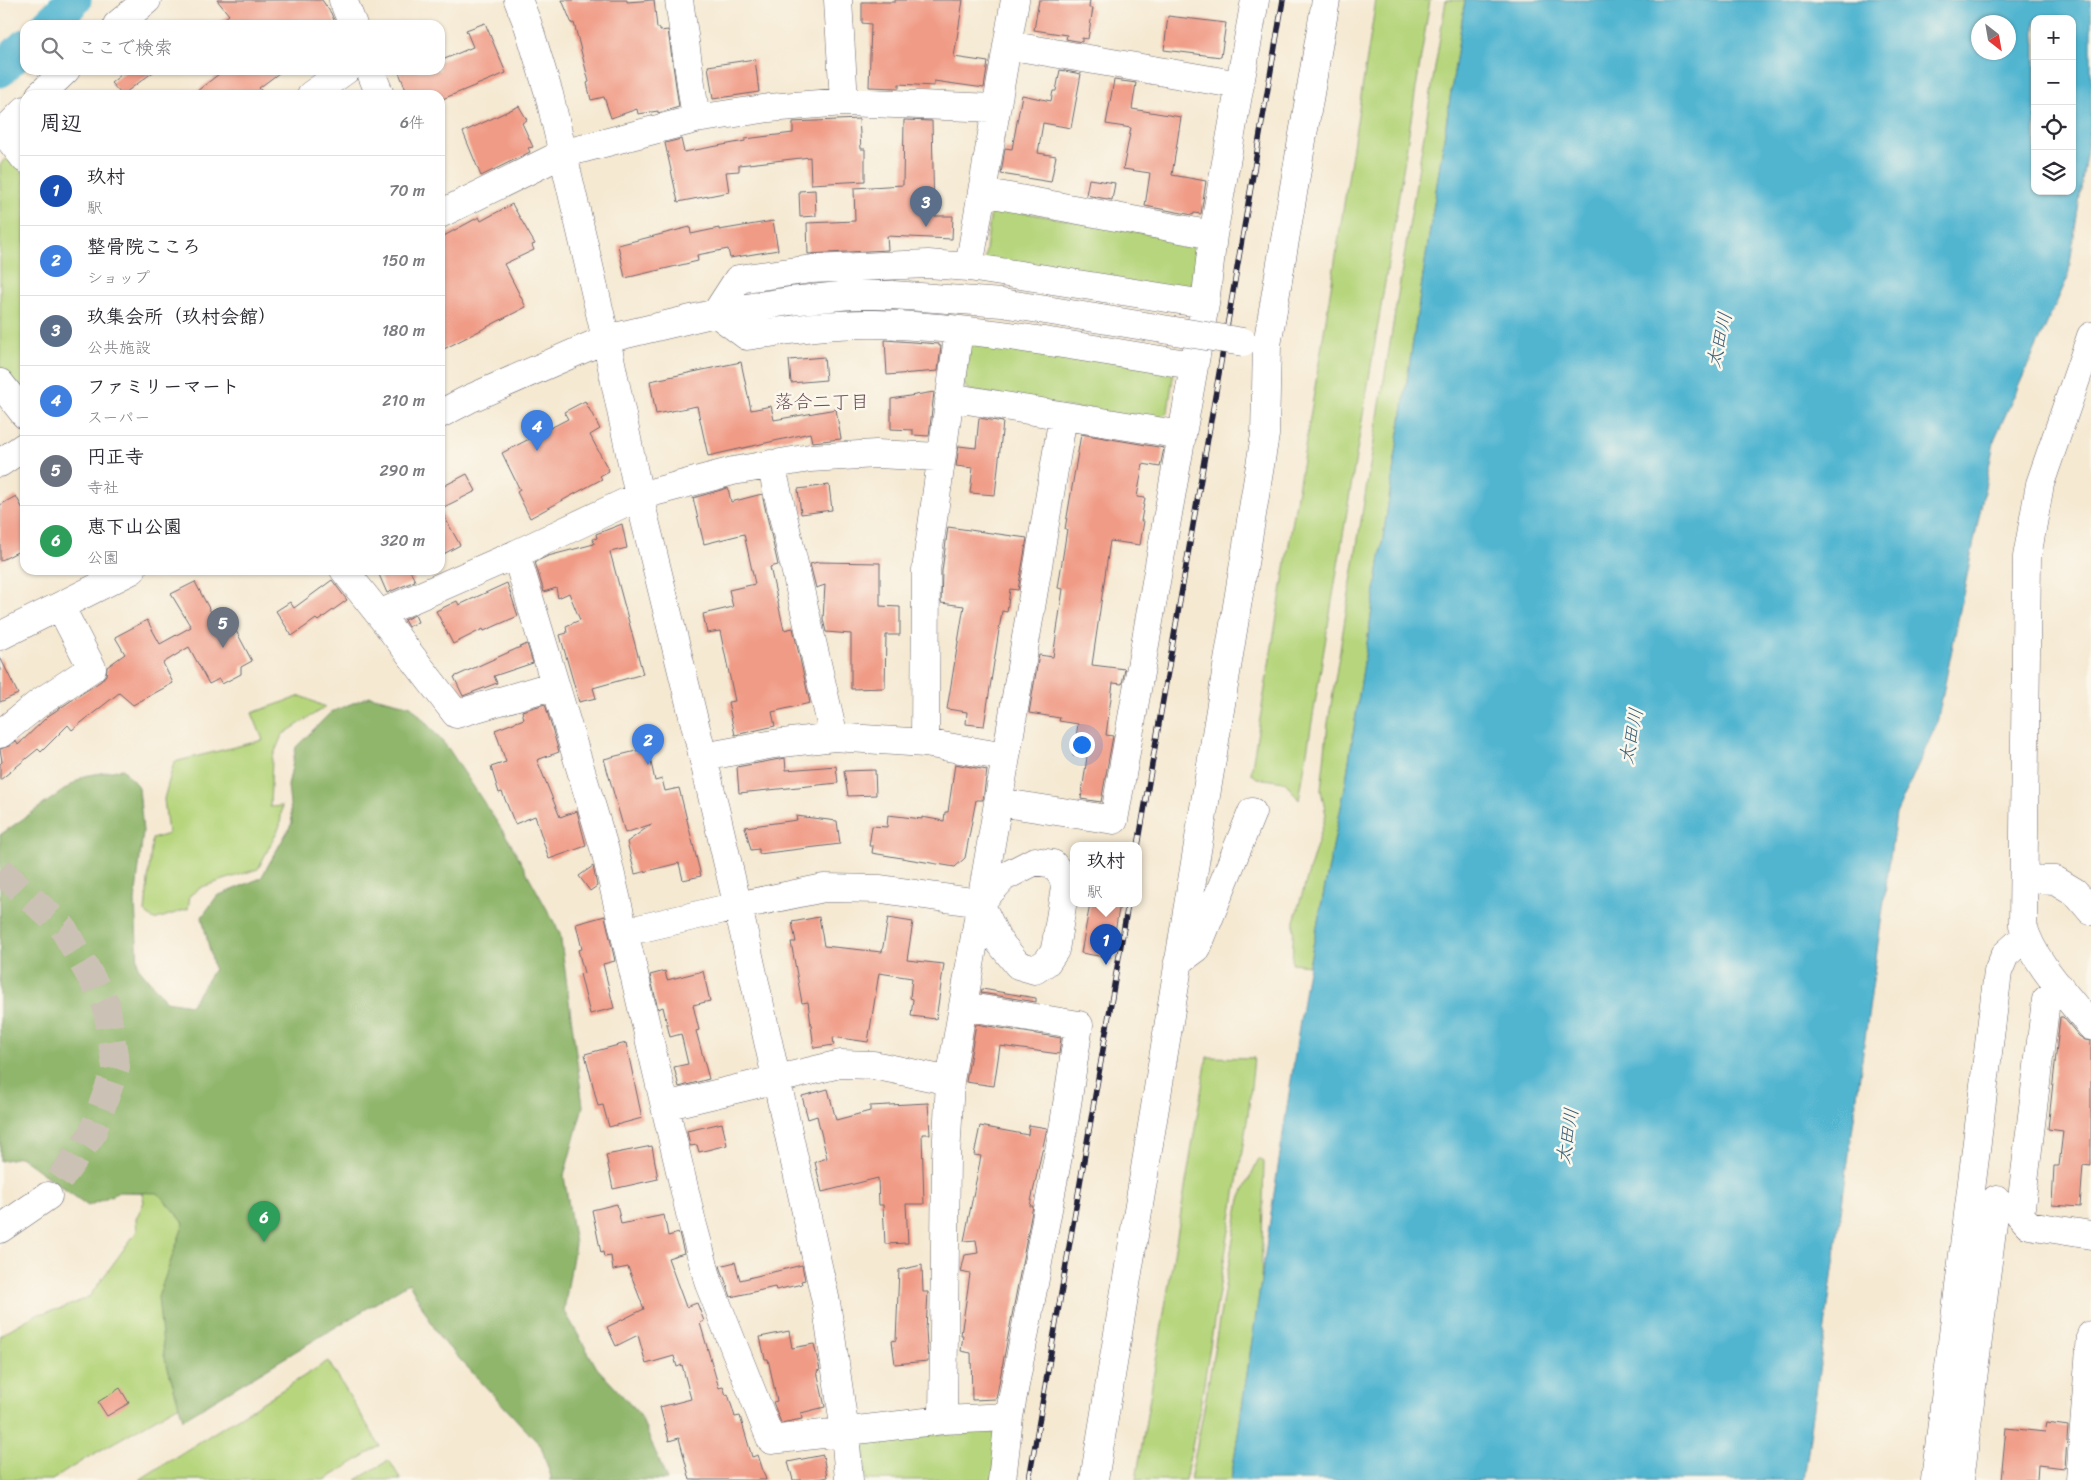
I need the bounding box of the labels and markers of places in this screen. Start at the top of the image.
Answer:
pin: 3 [910,186,942,227]
pin: 4 [521,410,553,451]
pin: 5 [207,607,239,648]
pin: 2 [632,724,664,765]
pin: 1 [1090,924,1122,965]
pin: 6 [248,1201,280,1242]

